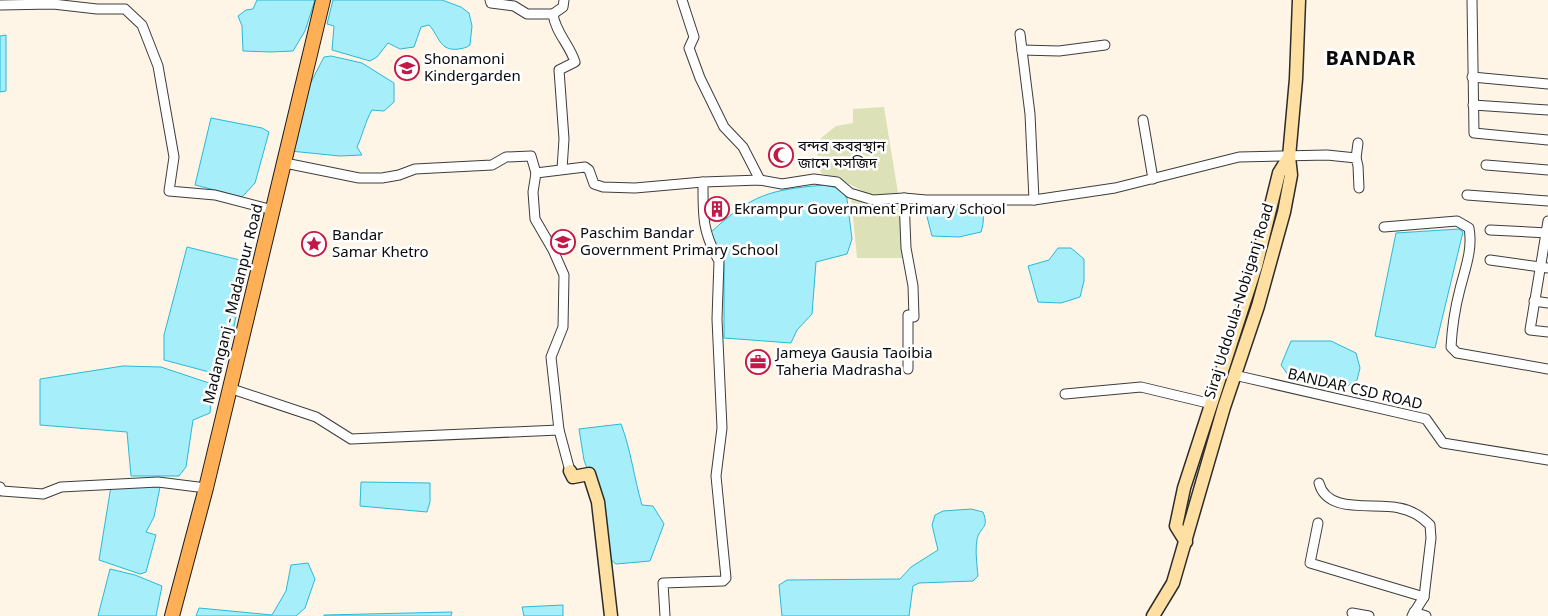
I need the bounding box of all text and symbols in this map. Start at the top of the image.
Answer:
district label: BANDAR [1326,47,1416,73]
place label: Shonamoni Kindergarden [424,50,521,87]
school or university icon: Shonamoni Kindergarden [394,55,420,81]
place label: বন্দর কবরস্থান জামে মসজিদ [797,137,887,174]
mosque icon: বন্দর কবরস্থান জামে মসজিদ [768,142,794,168]
building icon: Ekrampur Government Primary School [704,196,730,222]
place label: Ekrampur Government Primary School [734,200,1006,220]
street label: Siraj Uddoula-Nobiganj Road [1201,201,1279,401]
street label: Madanganj - Madanpur Road [199,202,269,407]
place label: Paschim Bandar Government Primary School [580,224,778,261]
place label: Bandar Samar Khetro [332,226,429,263]
school or university icon: Paschim Bandar Government Primary School [550,229,576,255]
place icon: Bandar Samar Khetro [301,231,327,257]
place label: Jameya Gausia Taoibia Taheria Madrasha [774,344,933,381]
office icon: Jameya Gausia Taoibia Taheria Madrasha [745,349,771,375]
street label: BANDAR CSD ROAD [1285,365,1424,415]

